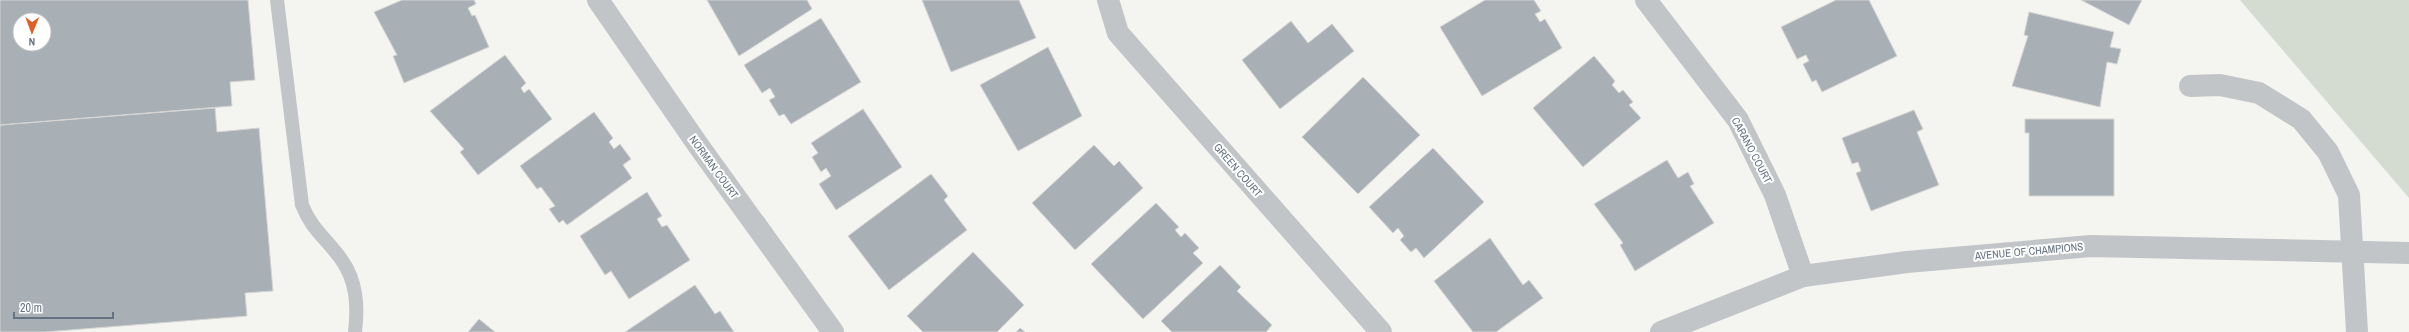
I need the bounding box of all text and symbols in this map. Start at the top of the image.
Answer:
north arrow [12,12,52,52]
text: N [28,35,35,49]
street label: CARANO COURT [1729,114,1776,186]
street label: NORMAN COURT [686,133,742,202]
street label: GREEN COURT [1211,140,1265,200]
street label: AVENUE OF CHAMPIONS [1973,239,2084,263]
scale bar [14,294,113,320]
text: 20 m [20,300,42,316]

